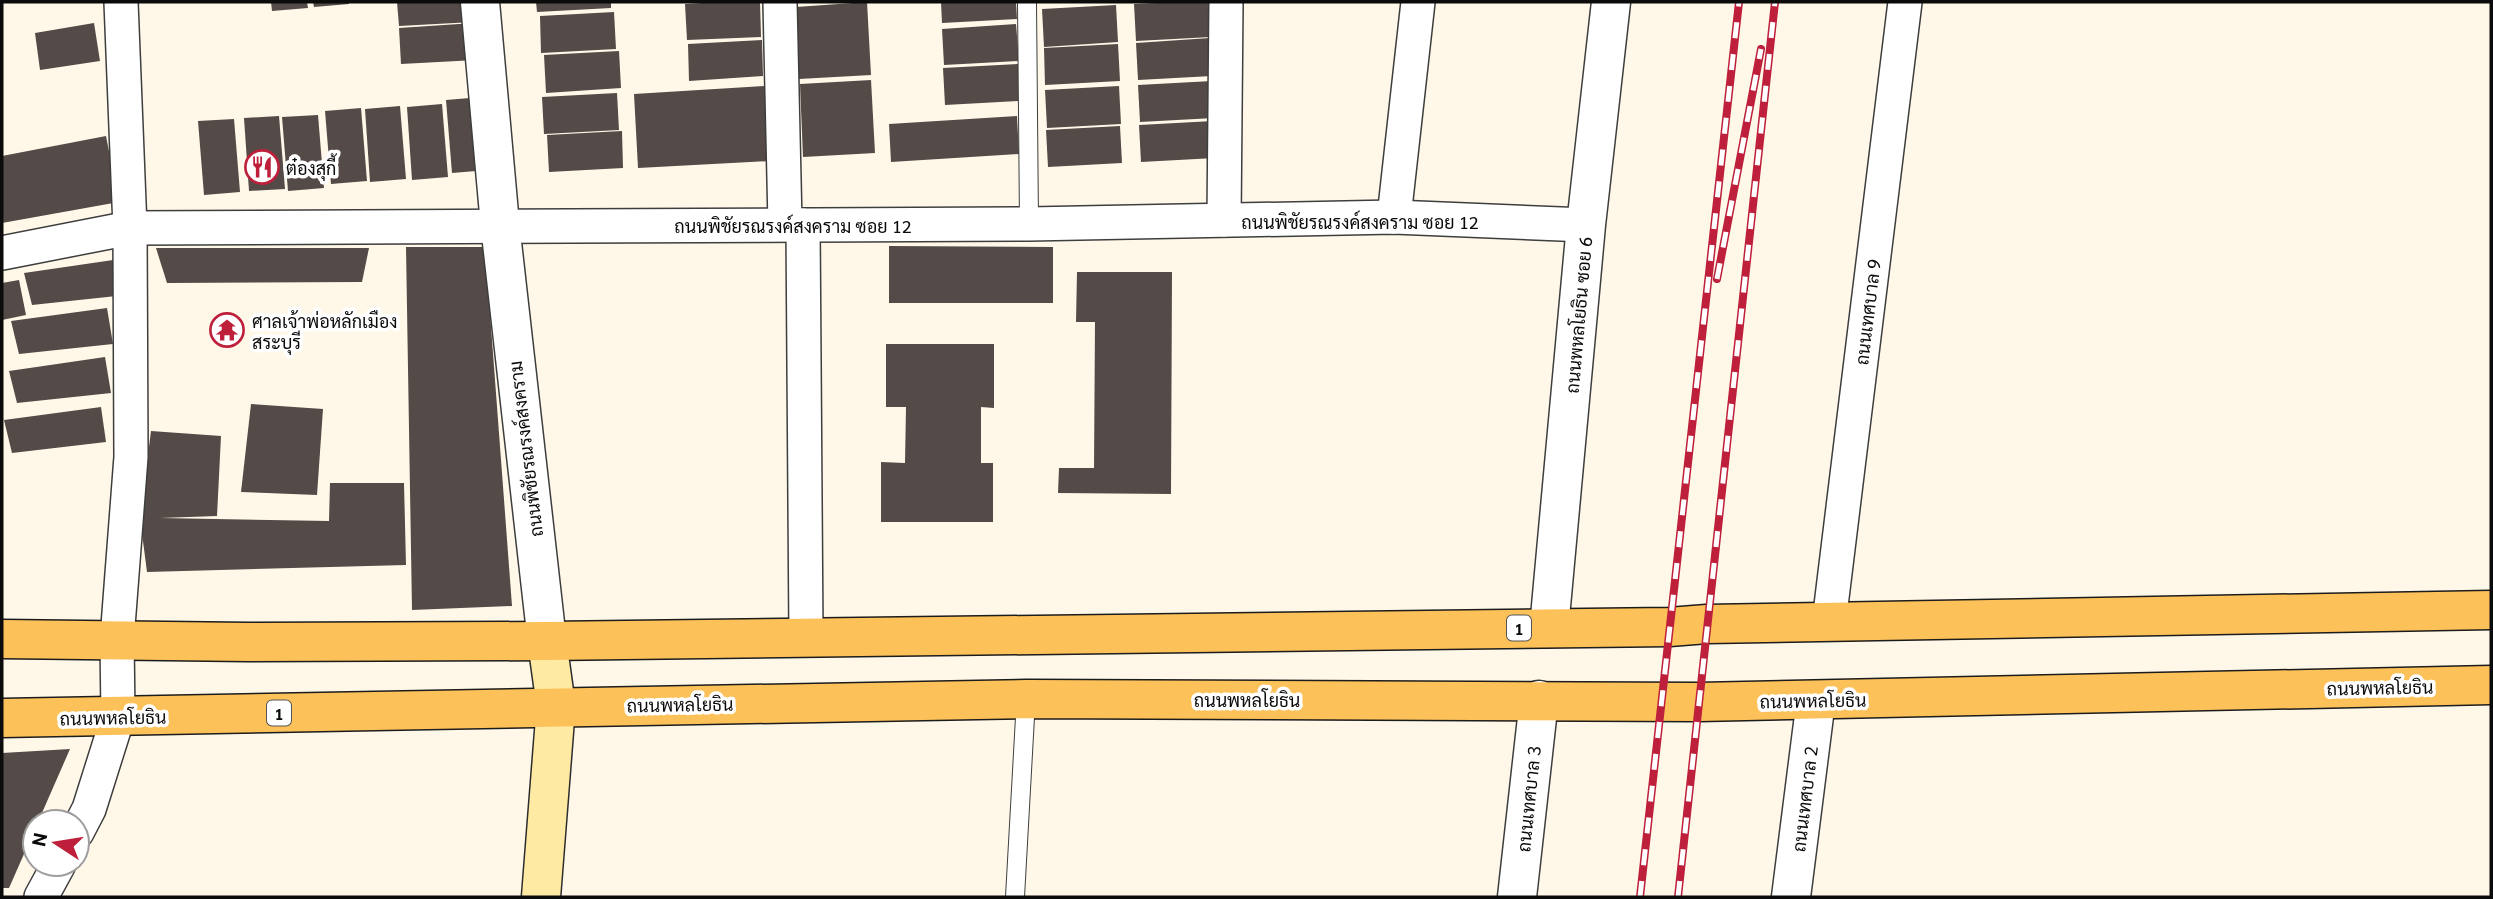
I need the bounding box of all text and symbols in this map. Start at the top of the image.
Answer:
restaurant icon: ต๋องสุกี้ [243,148,281,186]
place label: ต๋องสุกี้ [286,153,337,181]
street label: ถนนพิชัยรณรงค์สงคราม ซอย 12 [1241,210,1479,233]
street label: ถนนพิชัยรณรงค์สงคราม ซอย 12 [674,214,912,237]
street label: ถนนพหลโยธิน ซอย 6 [1560,236,1596,394]
street label: ถนนเทศบาล 9 [1849,258,1885,366]
place label: ศาลเจ้าพ่อหลักเมือง สระบุรี [252,309,397,355]
temple icon: ศาลเจ้าพ่อหลักเมือง สระบุรี [208,311,246,349]
street label: ถนนพิชัยรณรงค์สงคราม [503,360,547,538]
road number: 1 [1507,615,1531,640]
street label: ถนนพหลโยธิน [2327,675,2433,699]
street label: ถนนพหลโยธิน [1194,688,1300,711]
street label: ถนนพหลโยธิน [1760,688,1866,712]
street label: ถนนพหลโยธิน [627,692,733,716]
road number: 1 [267,700,291,726]
street label: ถนนพหลโยธิน [60,705,166,729]
street label: ถนนเทศบาล 3 [1511,745,1545,853]
street label: ถนนเทศบาล 2 [1786,745,1822,853]
north arrow [21,808,91,878]
text: N [25,830,52,848]

